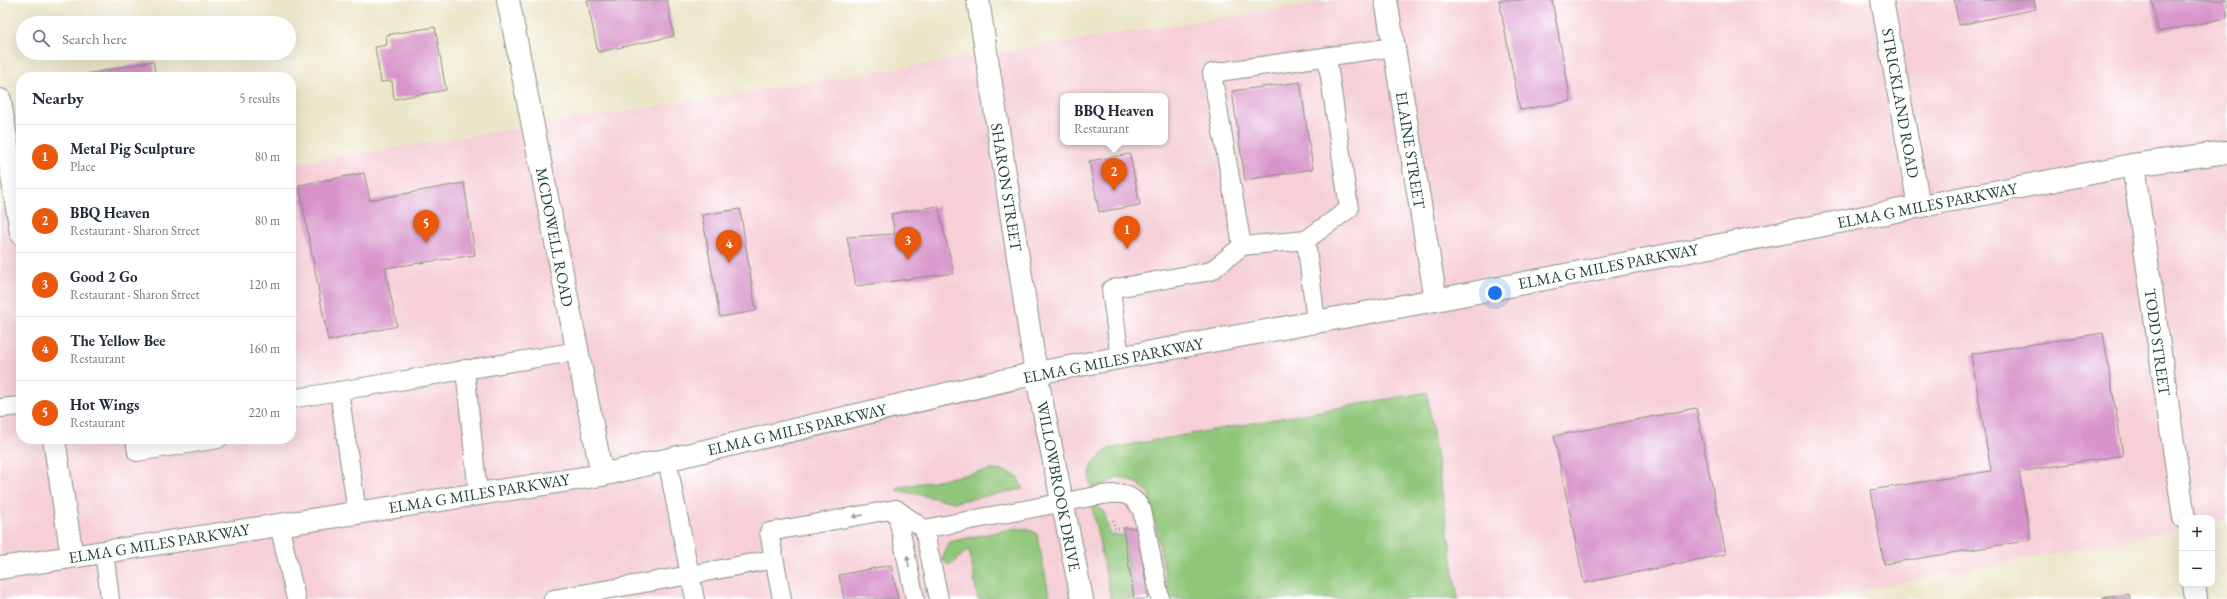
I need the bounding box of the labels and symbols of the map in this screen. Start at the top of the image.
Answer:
street label: STRICKLAND ROAD [1877,26,1924,180]
street label: ELAINE STREET [1391,90,1430,210]
street label: SHARON STREET [986,122,1027,253]
pin: 2 [1101,158,1127,191]
street label: MCDOWELL ROAD [531,166,578,308]
street label: ELMA G MILES PARKWAY [1835,178,2020,233]
pin: 5 [413,210,439,243]
pin: 1 [1114,216,1140,249]
pin: 3 [895,227,921,260]
pin: 4 [716,230,742,263]
street label: ELMA G MILES PARKWAY [1516,239,1701,294]
your location [1485,283,1505,303]
street label: TODD STREET [2140,287,2175,397]
street label: ELMA G MILES PARKWAY [1021,333,1206,388]
street label: ELMA G MILES PARKWAY [705,398,889,460]
street label: WILLOWBROOK DRIVE [1032,399,1085,573]
street label: ELMA G MILES PARKWAY [387,469,572,518]
one-way arrow [851,513,864,519]
street label: ELMA G MILES PARKWAY [67,519,252,568]
one-way arrow [905,555,911,567]

